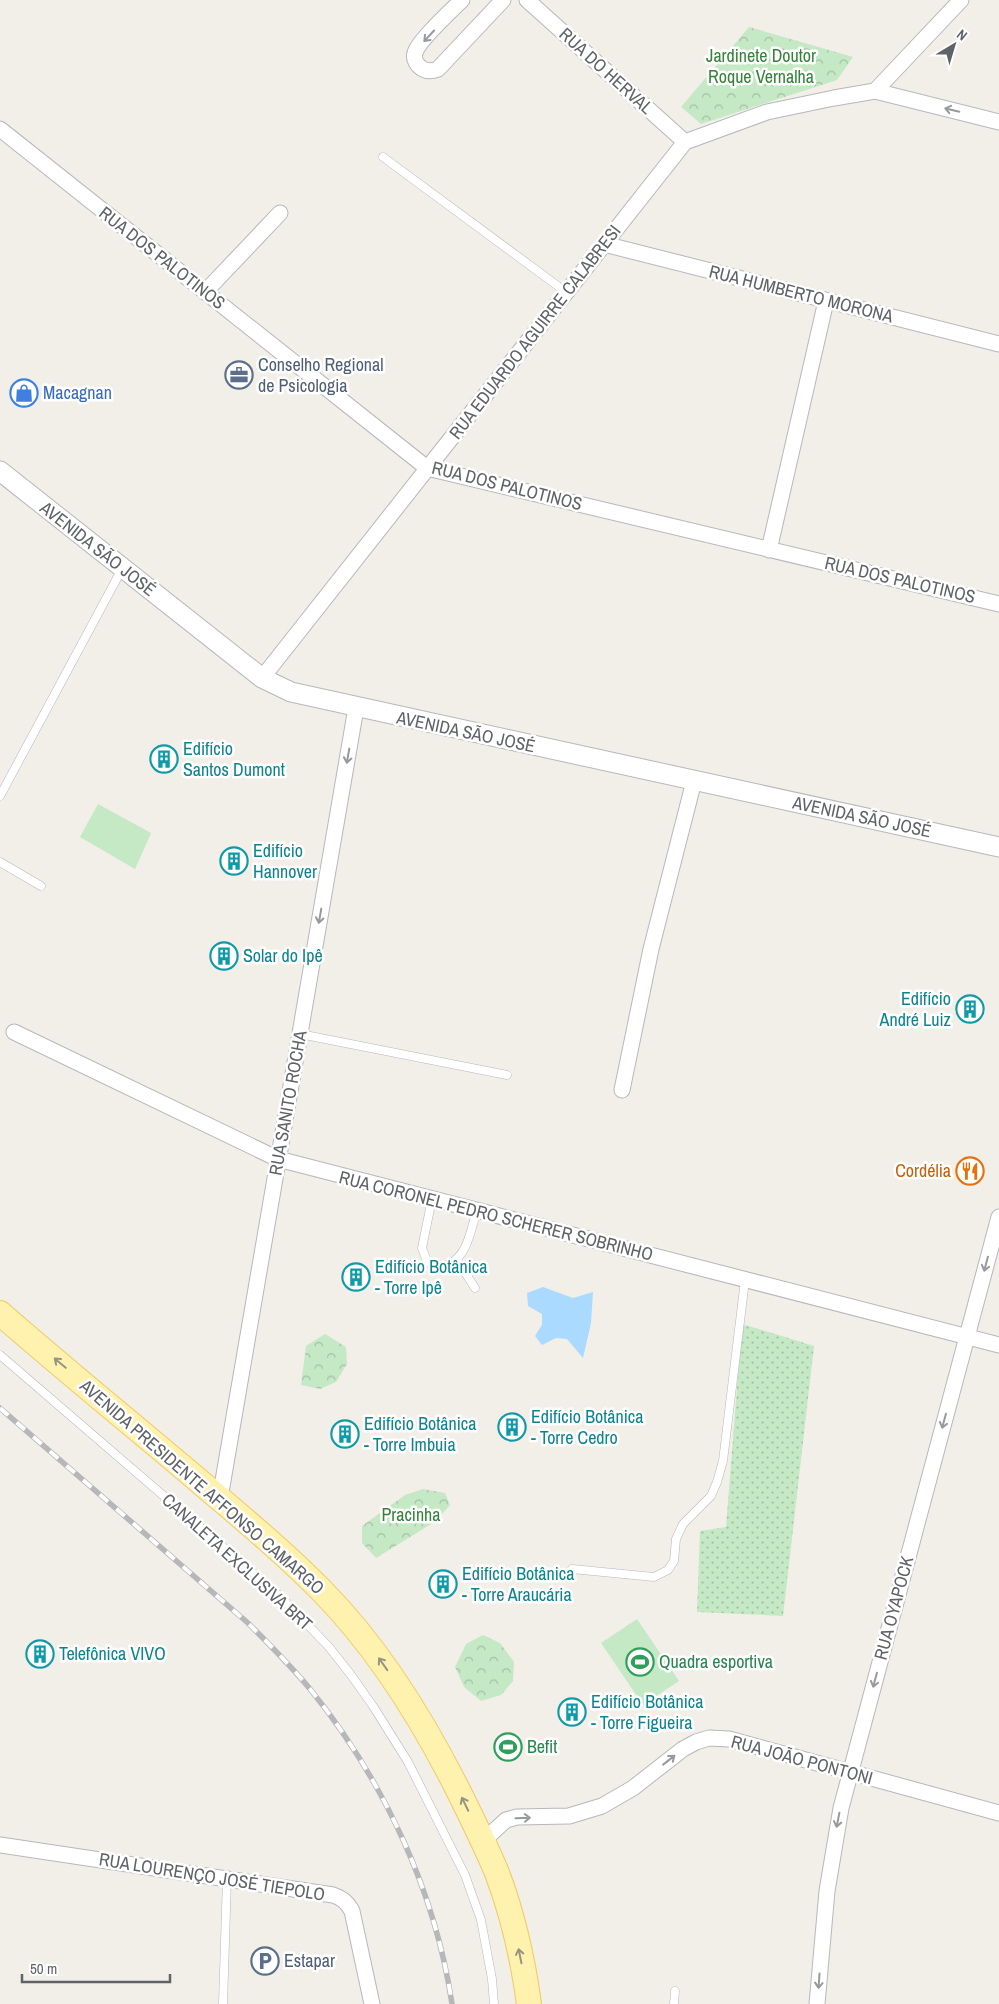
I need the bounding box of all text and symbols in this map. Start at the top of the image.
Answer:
north arrow [929,20,979,70]
street label: RUA DO HERVAL [554,22,659,120]
text: N [953,25,971,44]
one-way arrow [423,29,435,42]
park label: Jardinete Doutor Roque Vernalha [706,43,816,89]
one-way arrow [944,105,960,114]
street label: RUA DOS PALOTINOS [94,200,231,315]
street label: RUA EDUARDO AGUIRRE CALABRESI [443,219,626,444]
street label: RUA HUMBERTO MORONA [706,259,896,329]
place label: Conselho Regional de Psicologia [258,352,384,398]
office icon: Conselho Regional de Psicologia [224,360,254,390]
shop icon: Macagnan [9,378,39,408]
place label: Macagnan [43,380,112,405]
street label: RUA DOS PALOTINOS [429,455,585,516]
street label: AVENIDA SÃO JOSÉ [34,495,162,602]
street label: RUA DOS PALOTINOS [822,550,978,609]
street label: AVENIDA SÃO JOSÉ [394,704,538,758]
place label: Edifício Santos Dumont [183,736,285,782]
building icon: Edifício Santos Dumont [149,744,179,774]
one-way arrow [342,747,352,763]
street label: AVENIDA SÃO JOSÉ [790,789,934,843]
place label: Edifício Hannover [253,838,317,884]
building icon: Edifício Hannover [219,846,249,876]
one-way arrow [315,908,325,924]
building icon: Solar do Ipê [209,941,239,971]
place label: Solar do Ipê [243,943,323,968]
place label: Edifício André Luiz [879,986,951,1032]
building icon: Edifício André Luiz [955,994,985,1024]
street label: RUA SANITO ROCHA [262,1028,313,1177]
restaurant icon: Cordélia [955,1156,985,1186]
place label: Cordélia [895,1158,951,1183]
street label: RUA CORONEL PEDRO SCHERER SOBRINHO [337,1164,656,1267]
place label: Edifício Botânica - Torre Ipê [375,1254,487,1300]
one-way arrow [981,1256,991,1272]
building icon: Edifício Botânica - Torre Ipê [341,1262,371,1292]
one-way arrow [53,1358,66,1369]
street label: AVENIDA PRESIDENTE AFFONSO CAMARGO [74,1373,330,1600]
place label: Edifício Botânica - Torre Cedro [531,1404,643,1450]
place label: Edifício Botânica - Torre Imbuia [364,1411,476,1457]
building icon: Edifício Botânica - Torre Cedro [497,1412,527,1442]
one-way arrow [939,1413,948,1429]
building icon: Edifício Botânica - Torre Imbuia [330,1419,360,1449]
street label: CANALETA EXCLUSIVA BRT [157,1487,318,1636]
park label: Pracinha [381,1502,441,1527]
street label: RUA OYAPOCK [868,1553,919,1662]
place label: Edifício Botânica - Torre Araucária [462,1561,574,1607]
building icon: Edifício Botânica - Torre Araucária [428,1569,458,1599]
building icon: Telefônica VIVO [25,1639,55,1669]
place label: Telefônica VIVO [59,1641,166,1666]
sports icon: Quadra esportiva [625,1647,655,1677]
place label: Quadra esportiva [659,1649,773,1674]
one-way arrow [378,1657,388,1671]
one-way arrow [869,1671,879,1687]
place label: Edifício Botânica - Torre Figueira [591,1689,703,1735]
building icon: Edifício Botânica - Torre Figueira [557,1697,587,1727]
street label: RUA JOÃO PONTONI [729,1729,876,1790]
sports icon: Befit [493,1732,523,1762]
place label: Befit [527,1734,557,1759]
one-way arrow [662,1755,676,1765]
one-way arrow [460,1797,469,1812]
one-way arrow [833,1812,843,1828]
one-way arrow [515,1813,531,1822]
street label: RUA LOURENÇO JOSÉ TIEPOLO [97,1846,327,1907]
parking icon: Estapar [250,1946,280,1976]
place label: Estapar [284,1948,335,1973]
one-way arrow [515,1948,525,1964]
scale bar [22,1952,170,1984]
text: 50 m [30,1958,57,1979]
one-way arrow [814,1973,823,1989]

